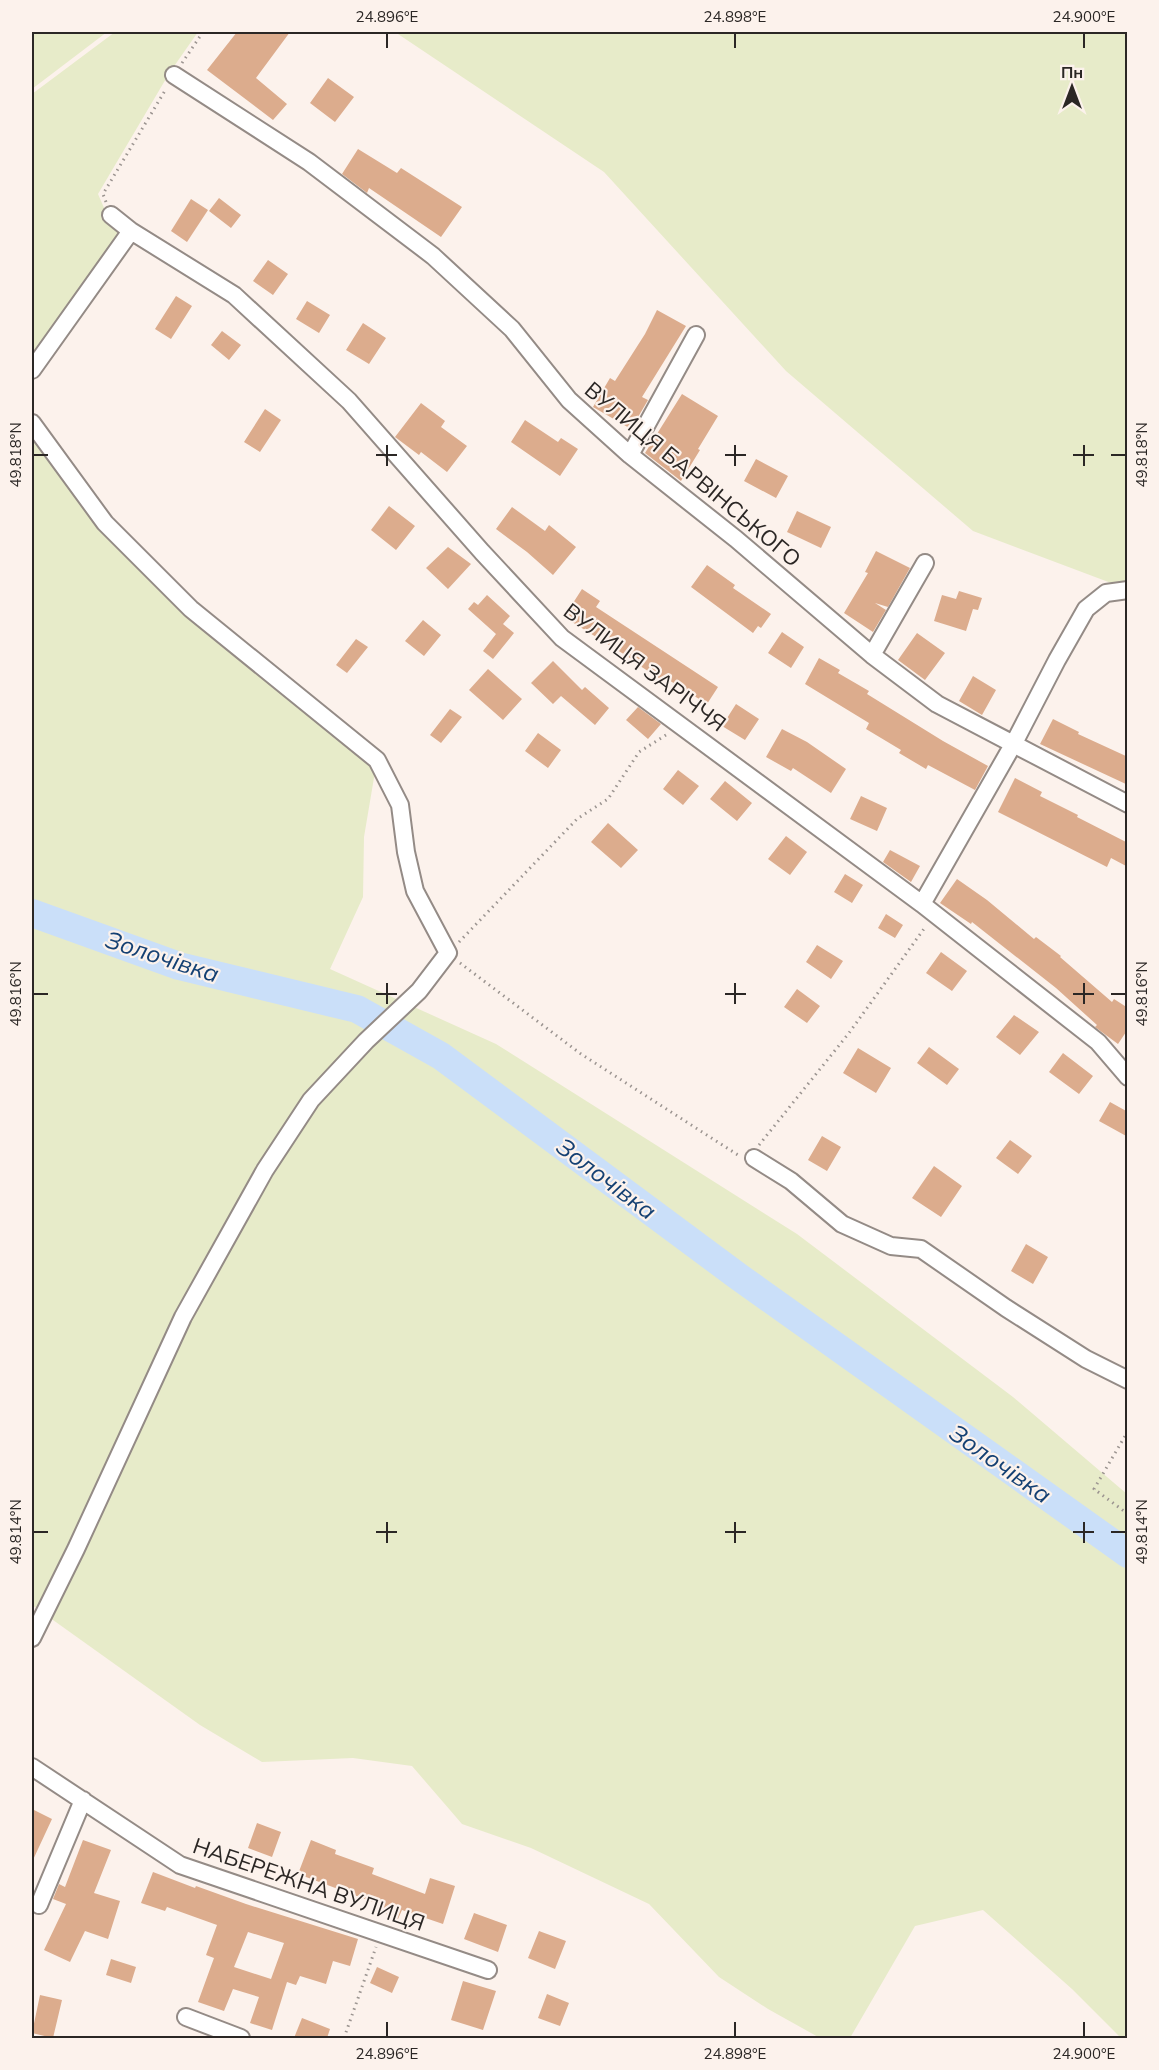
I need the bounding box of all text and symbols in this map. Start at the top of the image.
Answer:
text: 24.896°E [356,7,419,26]
text: 24.898°E [704,7,767,26]
text: 24.900°E [1053,7,1116,26]
north arrow [1042,57,1102,117]
text: Пн [1061,62,1083,82]
street label: ВУЛИЦЯ БАРВІНСЬКОГО [579,375,807,573]
text: 49.818°N [6,422,25,488]
text: 49.818°N [1132,422,1151,488]
street label: ВУЛИЦЯ ЗАРІЧЧЯ [558,597,732,737]
water label: Золочівка [102,924,223,989]
text: 49.816°N [6,961,25,1027]
text: 49.816°N [1132,961,1151,1027]
water label: Золочівка [551,1131,663,1226]
water label: Золочівка [944,1417,1057,1509]
text: 49.814°N [6,1499,25,1565]
text: 49.814°N [1132,1499,1151,1565]
street label: НАБЕРЕЖНА ВУЛИЦЯ [189,1831,429,1937]
text: 24.896°E [356,2044,419,2063]
text: 24.898°E [704,2044,767,2063]
text: 24.900°E [1053,2044,1116,2063]

